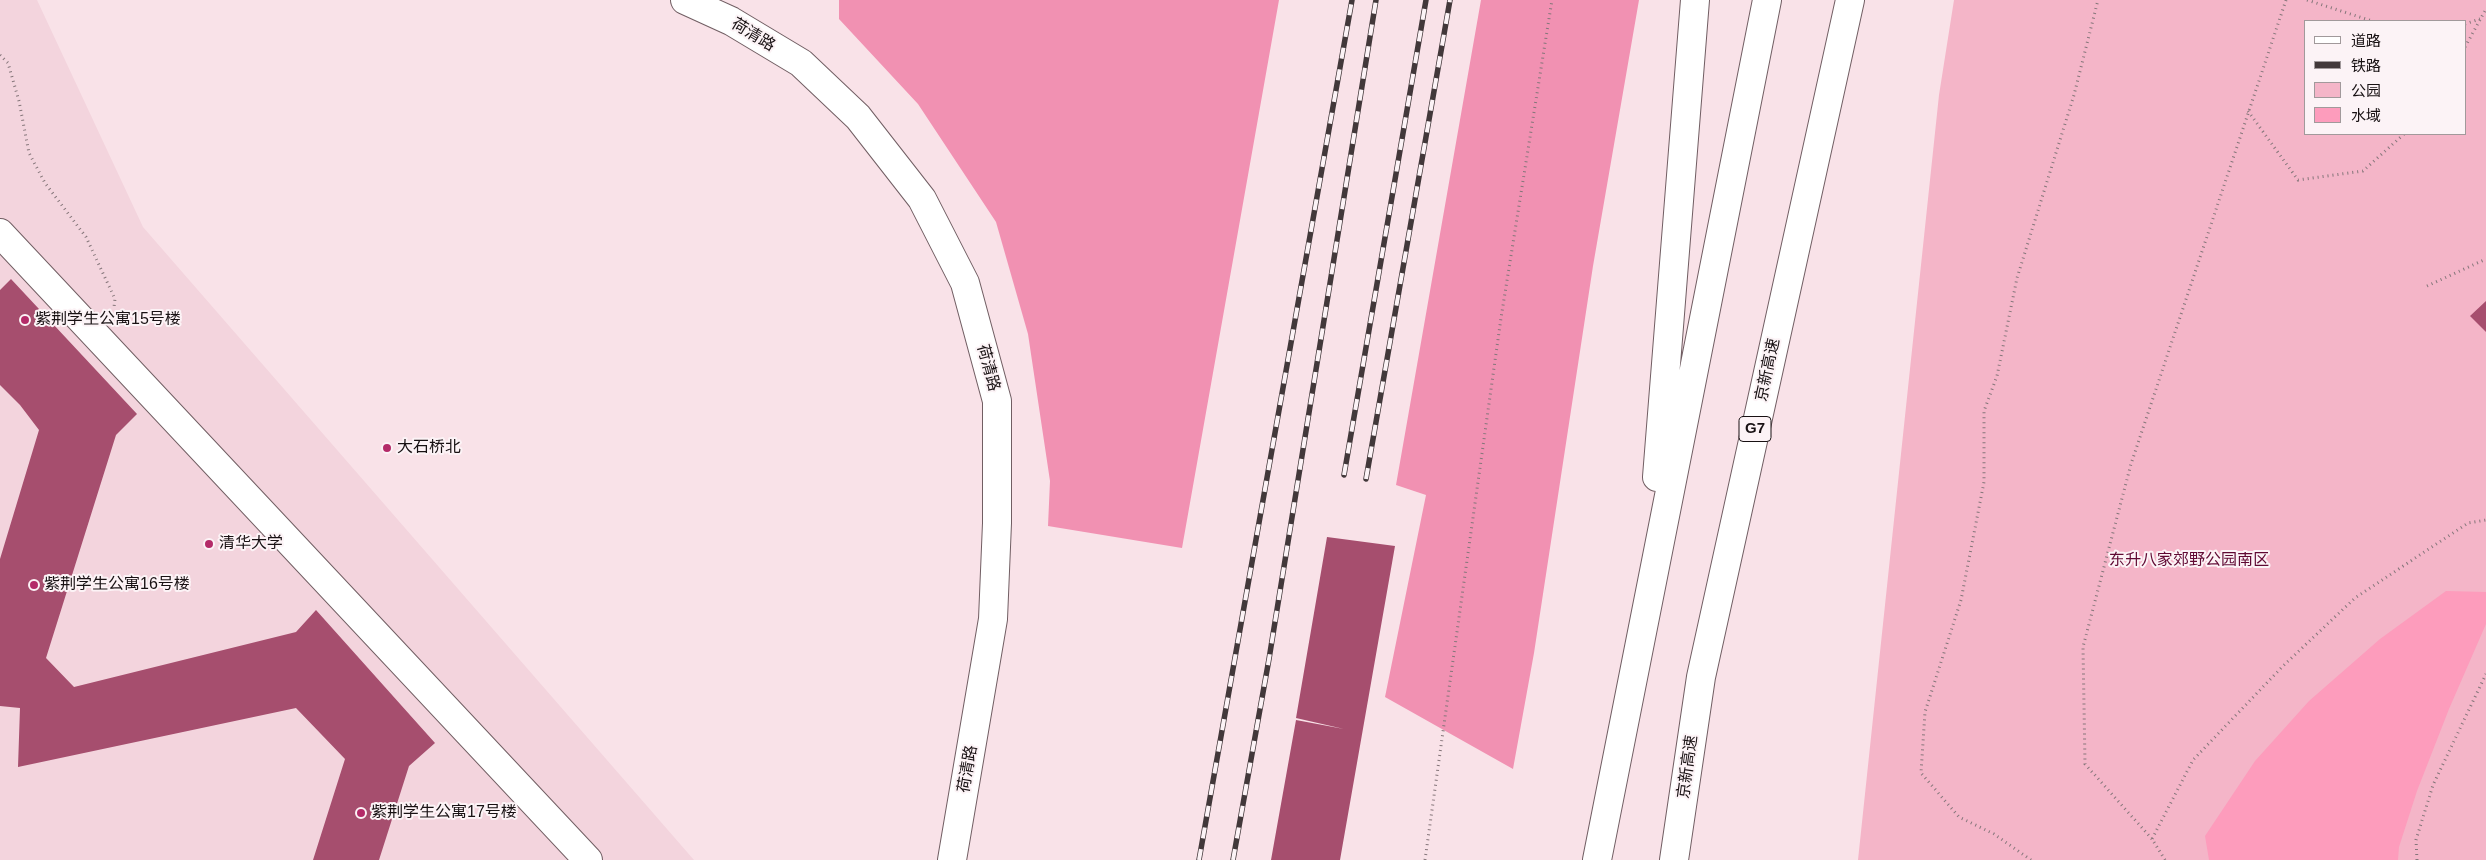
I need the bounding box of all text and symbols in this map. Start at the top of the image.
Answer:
street label: 荷清路 [727,14,779,56]
legend [2304,20,2466,135]
text: 道路 [2351,32,2381,49]
text: 铁路 [2351,57,2381,74]
text: 公园 [2351,82,2381,99]
text: 水域 [2351,107,2381,124]
place label: 紫荆学生公寓15号楼 [35,310,181,330]
marker: 紫荆学生公寓15号楼 [19,314,31,326]
street label: 京新高速 [1752,337,1784,403]
street label: 荷清路 [973,342,1003,394]
road number: G7 [1739,416,1771,442]
place label: 大石桥北 [397,438,461,458]
marker: 大石桥北 [381,442,393,454]
place label: 清华大学 [219,534,283,554]
marker: 清华大学 [203,538,215,550]
park label: 东升八家郊野公园南区 [2109,551,2269,571]
place label: 紫荆学生公寓16号楼 [44,575,190,595]
marker: 紫荆学生公寓16号楼 [28,579,40,591]
street label: 京新高速 [1674,734,1702,800]
street label: 荷清路 [954,744,982,794]
place label: 紫荆学生公寓17号楼 [371,803,517,823]
marker: 紫荆学生公寓17号楼 [355,807,367,819]

